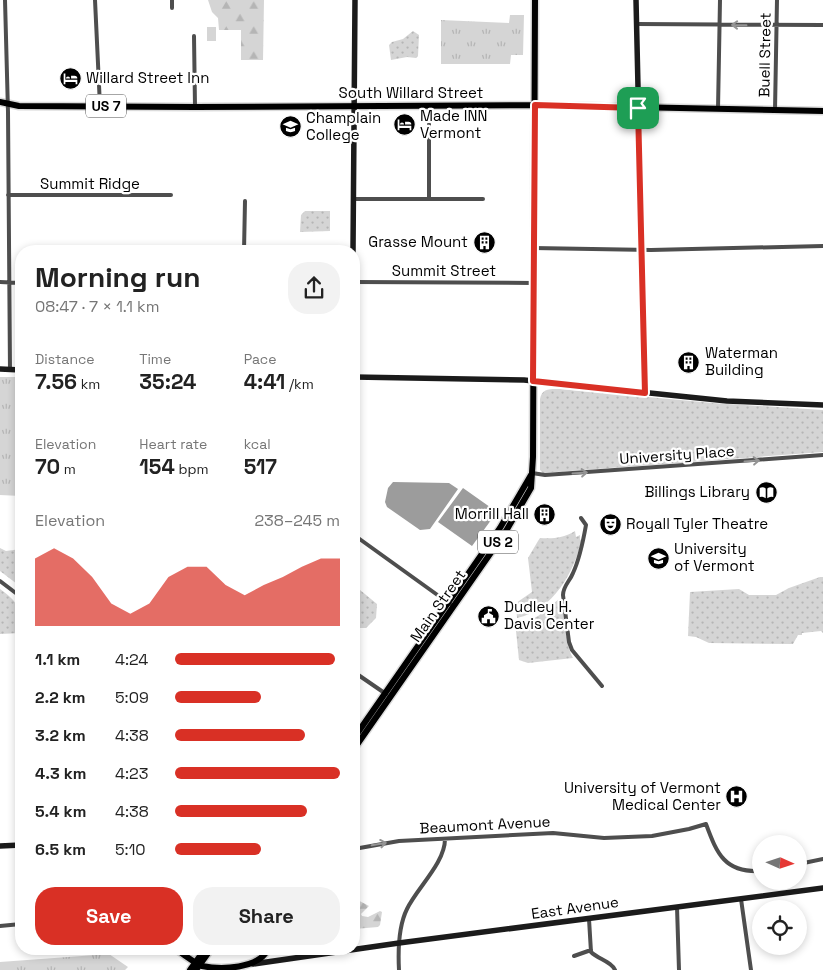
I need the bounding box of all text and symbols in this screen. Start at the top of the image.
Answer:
street label: Buell Street [754,12,775,98]
one-way arrow [732,20,748,30]
hotel icon: Willard Street Inn [58,66,82,90]
place label: Willard Street Inn [86,68,209,87]
street label: South Willard Street [339,83,484,102]
pin [617,87,659,129]
road number: US 7 [86,94,126,118]
icon: arrive [624,94,652,122]
place label: Made INN Vermont [420,106,487,142]
place label: Champlain College [306,108,381,144]
hotel icon: Made INN Vermont [392,113,416,137]
school or university icon: Champlain College [278,115,302,139]
street label: Summit Ridge [40,174,140,193]
building icon: Grasse Mount [472,230,496,254]
place label: Grasse Mount [368,232,468,251]
text: Morning run [35,259,200,295]
street label: Summit Street [392,261,496,280]
button: share [288,262,340,314]
text: 08:47 · 7 × 1.1 km [35,296,159,317]
place label: Waterman Building [705,343,778,379]
text: Distance [35,350,95,368]
text: Time [139,350,171,368]
text: Pace [244,350,276,368]
building icon: Waterman Building [677,350,701,374]
text: 7.56 [35,368,77,395]
text: 35:24 [139,368,196,395]
text: 4:41 [244,368,285,395]
text: km [77,375,100,393]
text: /km [285,375,314,393]
text: Elevation [35,435,96,453]
text: Heart rate [139,435,207,453]
text: kcal [244,435,271,453]
street label: University Place [619,441,735,468]
text: 70 [35,453,60,480]
text: 154 [139,453,175,480]
text: 517 [244,453,277,480]
one-way arrow [744,456,760,465]
text: m [60,460,76,478]
text: bpm [175,460,208,478]
one-way arrow [572,468,588,478]
library icon: Billings Library [754,480,778,504]
place label: Billings Library [644,482,750,501]
building icon: Morrill Hall [533,502,557,526]
place label: Morrill Hall [455,504,529,523]
text: Elevation [35,510,105,531]
text: 238–245 m [254,510,340,531]
theatre icon: Royall Tyler Theatre [598,512,622,536]
place label: Royall Tyler Theatre [626,514,768,533]
road number: US 2 [478,530,518,554]
place label: University of Vermont [674,539,755,575]
school or university icon: University of Vermont [646,546,670,570]
street label: Main Street [406,566,470,646]
place label: Dudley H. Davis Center [504,597,595,633]
public building icon: Dudley H. Davis Center [476,604,500,628]
text: 1.1 km [35,649,80,670]
text: 4:24 [115,649,148,670]
text: 2.2 km [35,687,86,708]
text: 5:09 [115,687,149,708]
text: 3.2 km [35,725,86,746]
text: 4:38 [115,725,149,746]
text: 4.3 km [35,763,86,784]
text: 4:23 [115,763,148,784]
place label: University of Vermont Medical Center [564,778,721,814]
hospital icon: University of Vermont Medical Center [725,785,749,809]
text: 5.4 km [35,801,86,822]
text: 4:38 [115,801,149,822]
street label: Beaumont Avenue [419,812,551,837]
north arrow [752,835,808,890]
map controls [752,835,807,955]
text: 6.5 km [35,839,86,860]
text: 5:10 [115,839,146,860]
one-way arrow [370,839,386,848]
button: Save [35,887,183,945]
button: Share [193,887,340,945]
street label: East Avenue [530,892,620,923]
button: locate [752,900,807,955]

